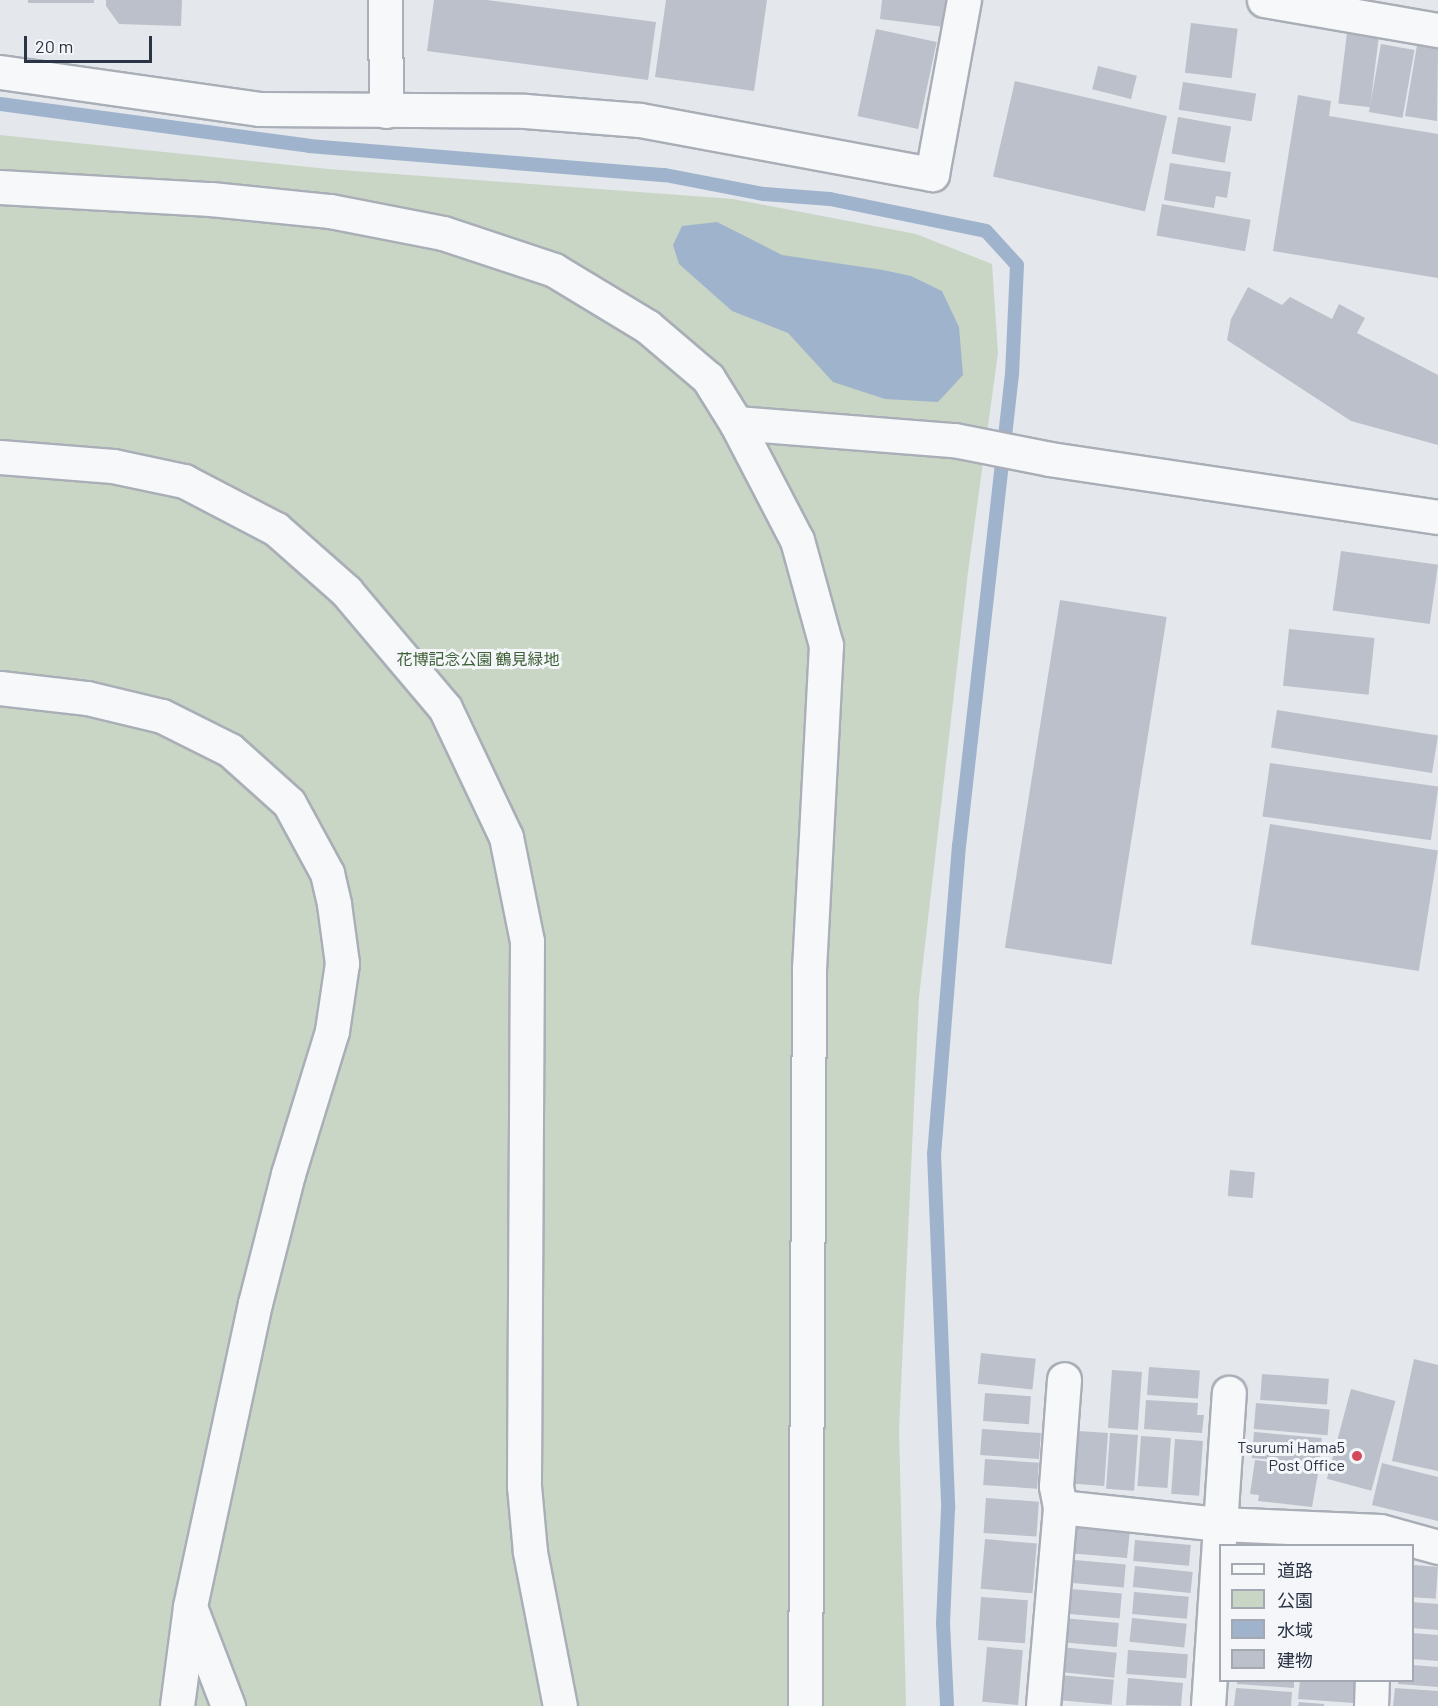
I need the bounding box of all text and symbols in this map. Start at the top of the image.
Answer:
scale bar [27,24,154,62]
text: 20 m [35,35,73,57]
park label: 花博記念公園 鶴見緑地 [396,649,560,669]
place label: Tsurumi Hama5 Post Office [1237,1437,1345,1475]
marker: Tsurumi Hama5 Post Office [1350,1449,1364,1463]
legend [1219,1544,1414,1682]
text: 道路 [1277,1559,1313,1581]
text: 公園 [1277,1589,1313,1611]
text: 水域 [1277,1619,1313,1641]
text: 建物 [1277,1649,1313,1671]

